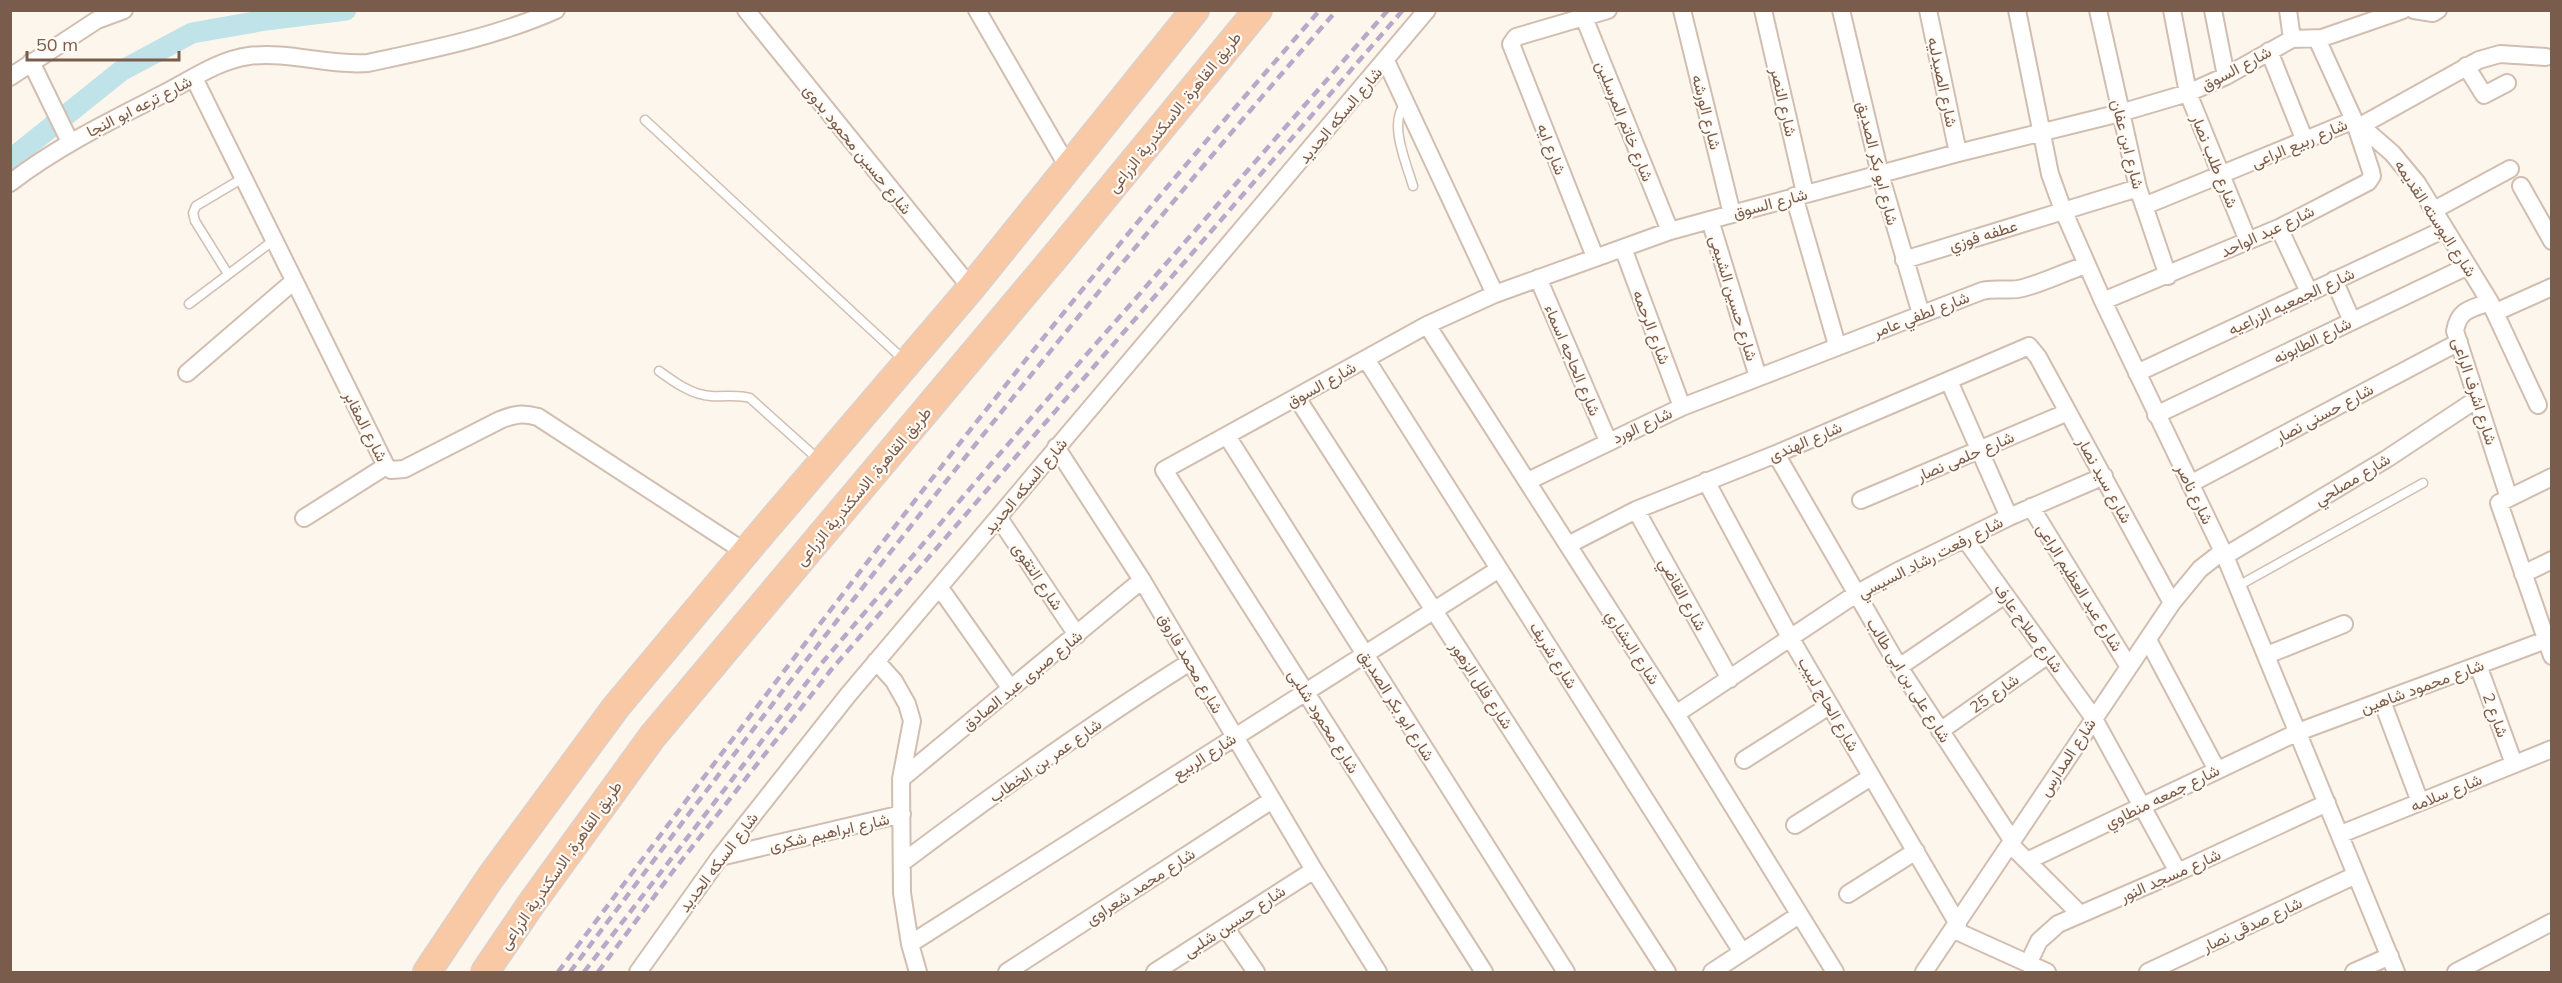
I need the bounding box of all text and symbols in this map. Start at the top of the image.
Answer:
scale bar [27,24,178,62]
street label: طريق القاهرة, الاسكندرية الزراعى [1103,27,1246,197]
text: 50 m [36,33,78,56]
street label: شارع الصيدليه [1922,35,1962,129]
street label: شارع السوق [2198,41,2275,97]
street label: شارع خاتم المرسلين [1590,58,1658,185]
street label: شارع السكه الحديد [1294,63,1388,169]
street label: شارع النصر [1764,65,1802,139]
street label: شارع ترعه ابو النجا [83,71,196,143]
street label: شارع الورشه [1686,72,1726,152]
street label: شارع حسين محمود بدوى [798,80,917,219]
street label: شارع ابن عفان [2105,97,2149,191]
street label: شارع ابو بكر الصديق [1851,99,1903,228]
street label: شارع طلب نصار [2185,110,2243,211]
street label: شارع ربيع الراعى [2248,114,2351,174]
street label: شارع ايه [1531,121,1571,178]
street label: شارع البوسته القديمه [2389,156,2481,281]
street label: شارع السوق [1731,183,1810,224]
street label: شارع عبد الواحد [2217,201,2318,263]
street label: عطفه فوزي [1946,215,2021,259]
street label: شارع حسين الشيمى [1704,233,1763,364]
street label: شارع الجمعيه الزراعيه [2225,263,2358,341]
street label: شارع لطفي عامر [1869,286,1973,346]
street label: شارع الرحمه [1627,287,1675,368]
street label: شارع الحاجه اسماء [1539,301,1605,420]
street label: شارع الطابونه [2270,313,2355,369]
street label: شارع اشرف الراعى [2446,335,2502,448]
street label: شارع السوق [1283,357,1360,413]
street label: شارع حسنى نصار [2271,379,2378,450]
street label: شارع المقابر [337,386,392,466]
street label: طريق القاهرة, الاسكندرية الزراعى [791,402,936,570]
street label: شارع الورد [1609,402,1676,449]
street label: شارع الهندى [1765,417,1846,467]
street label: شارع حلمى نصار [1912,426,2018,488]
street label: شارع سيد نصار [2071,433,2137,528]
street label: شارع السكه الحديد [979,434,1073,540]
street label: شارع مصلحي [2310,449,2396,513]
street label: شارع ناصر [2170,460,2218,528]
street label: شارع رفعت رشاد السيسي [1854,512,2008,606]
street label: شارع عبد العظيم الراعى [2031,519,2127,656]
street label: شارع التقوى [1006,538,1068,615]
street label: شارع القاضي [1651,554,1711,636]
street label: شارع صلاح عارف [1988,580,2068,678]
street label: شارع البشاري [1598,606,1664,690]
street label: شارع محمد فاروق [1152,609,1228,718]
street label: شارع على بن ابى طالب [1861,614,1955,747]
street label: شارع شريف [1524,618,1582,693]
street label: شارع صبرى عبد الصادق [958,625,1087,736]
street label: شارع فلل الزهور [1444,637,1518,734]
street label: شارع ابو بكر الصديق [1353,646,1439,765]
street label: شارع الحاج لبيب [1792,653,1864,756]
street label: شارع محمود شاهين [2358,654,2487,719]
street label: شارع محمود شلبى [1282,665,1364,778]
street label: شارع 25 [1966,669,2024,719]
street label: شارع 2 [2477,690,2513,741]
street label: شارع عمر بن الخطاب [985,714,1106,808]
street label: شارع المدارس [2034,714,2101,801]
street label: شارع الربيع [1169,728,1241,786]
street label: شارع جمعه منطاوي [2101,760,2224,836]
street label: شارع سلامه [2407,769,2485,817]
street label: طريق القاهرة, الاسكندرية الزراعى [494,777,627,954]
street label: شارع السكه الحديد [674,808,764,917]
street label: شارع ابراهيم شكرى [767,808,892,858]
street label: شارع محمد شعراوى [1081,843,1200,931]
street label: شارع مسجد النور [2116,844,2224,908]
street label: شارع حسين شلبى [1179,881,1290,963]
street label: شارع صدقى نصار [2198,892,2306,958]

